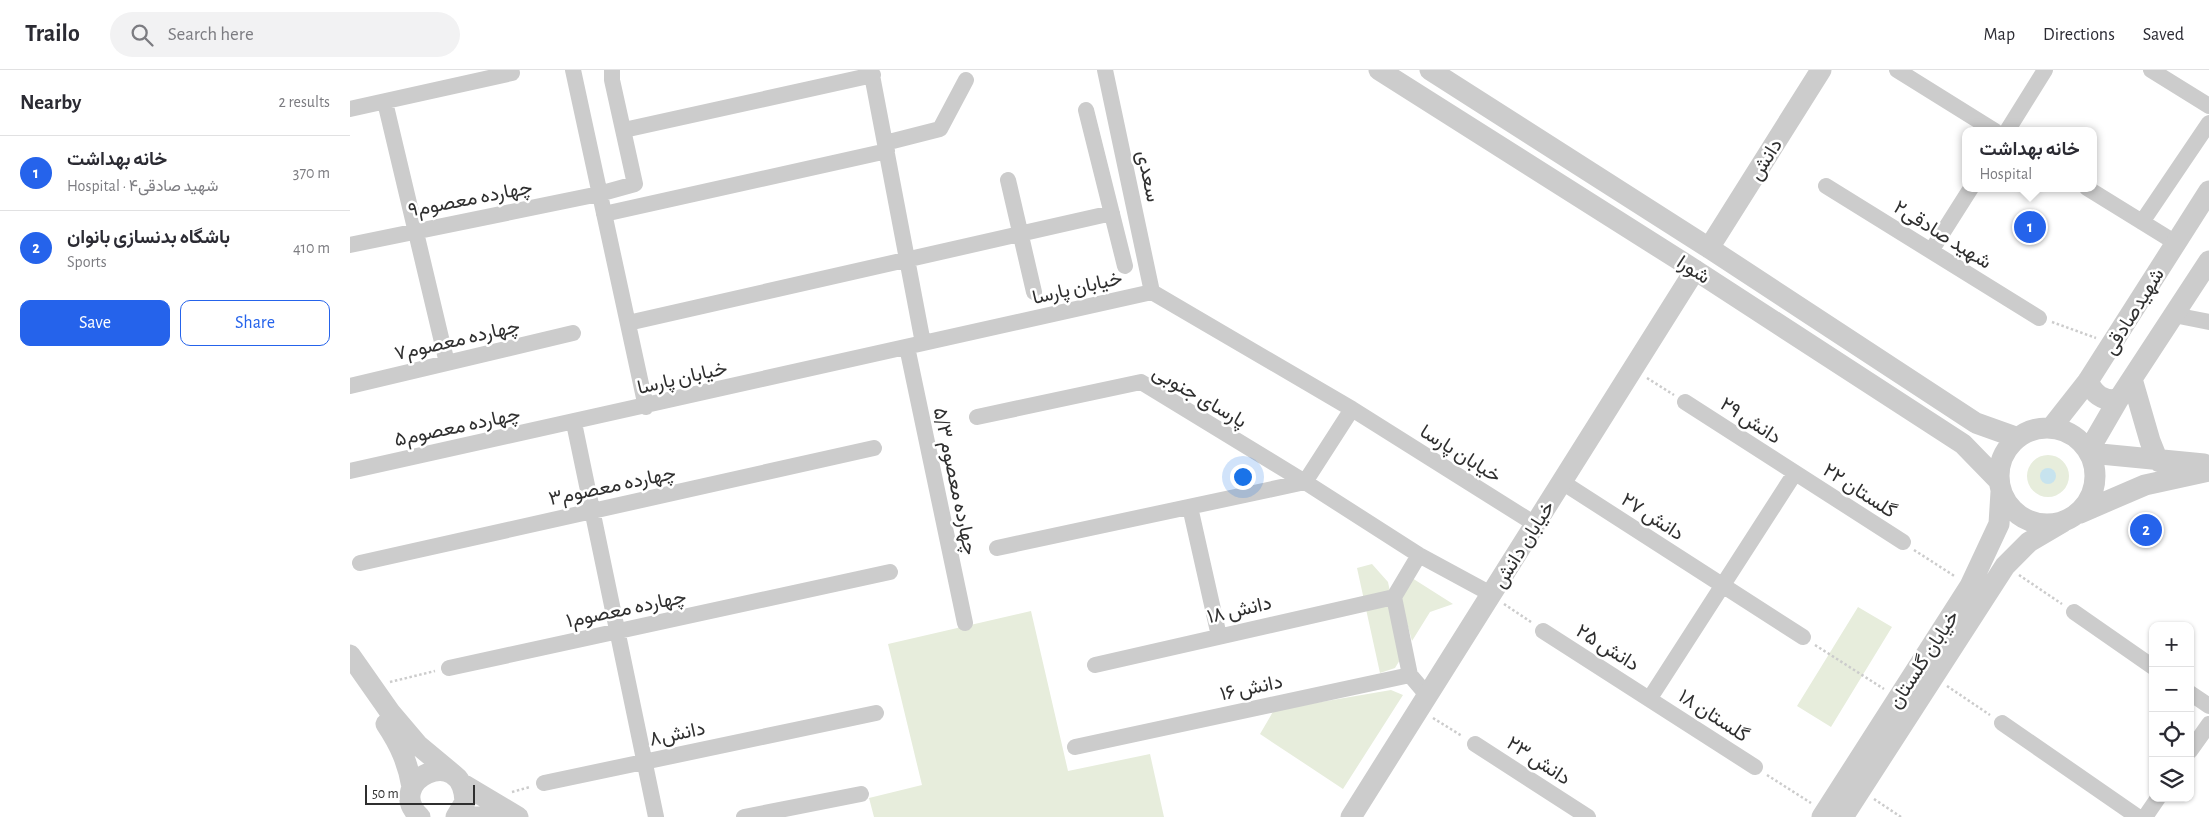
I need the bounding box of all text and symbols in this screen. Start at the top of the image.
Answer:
search box [110,12,460,57]
icon: search [128,21,156,49]
text: Trailo [25,22,80,46]
text: Search here [168,25,254,44]
text: Map [1984,26,2015,44]
text: Directions [2043,26,2115,44]
text: Saved [2143,26,2184,44]
text: Nearby [20,92,81,113]
text: 2 results [278,94,330,110]
popup [1962,127,2097,192]
street label: دانش [1746,135,1787,184]
text: خانه بهداشت [1979,140,2080,159]
street label: سعدی [1132,149,1163,204]
text: خانه بهداشت [67,150,167,169]
text: 1 [33,165,39,181]
text: 370 m [293,165,330,181]
text: Hospital [1979,166,2032,182]
street label: چهارده معصوم۹ [407,177,534,224]
text: Hospital · شهید صادقی۴ [67,178,218,194]
street label: شهید صادقی۲ [1889,197,1995,274]
pin: 1 [2014,208,2046,246]
text: باشگاه بدنسازی بانوان [67,228,230,247]
text: 2 [32,240,40,256]
text: 410 m [293,240,330,256]
street label: شورا [1672,252,1713,289]
text: Sports [67,254,107,270]
street label: شهیدصادقی [2100,265,2170,359]
street label: خیابان پارسا [1030,268,1125,311]
button: Save [20,300,170,346]
button: Share [180,300,330,346]
street label: چهارده معصوم۷ [393,316,522,367]
street label: خیابان پارسا [635,358,730,401]
street label: پارسای جنوبی [1148,362,1250,434]
street label: دانش ۲۹ [1716,394,1784,449]
street label: چهارده معصوم۵ [393,404,522,453]
street label: چهارده معصوم ۵/۳ [927,406,980,557]
street label: خیابان پارسا [1415,421,1505,489]
street label: گلستان ۲۲ [1819,460,1900,522]
street label: چهارده معصوم۳ [547,463,678,512]
your location [1230,464,1256,490]
street label: دانش ۲۷ [1617,489,1687,545]
street label: خیابان دانش [1489,497,1559,592]
pin: 2 [2130,511,2162,549]
street label: چهارده معصوم۱ [564,587,689,634]
street label: دانش ۱۸ [1205,593,1274,628]
street label: خیابان گلستان [1885,607,1964,713]
street label: دانش ۲۵ [1572,621,1643,676]
map controls [2149,622,2194,802]
button: + [2149,622,2194,667]
button: − [2149,667,2194,712]
street label: دانش ۱۶ [1218,672,1285,705]
street label: گلستان ۱۸ [1675,686,1752,746]
button: locate [2149,712,2194,757]
street label: دانش۸ [648,718,707,751]
street label: دانش ۲۳ [1502,733,1574,790]
button: layers [2149,757,2194,802]
scale bar [365,782,475,805]
text: 50 m [372,787,399,801]

